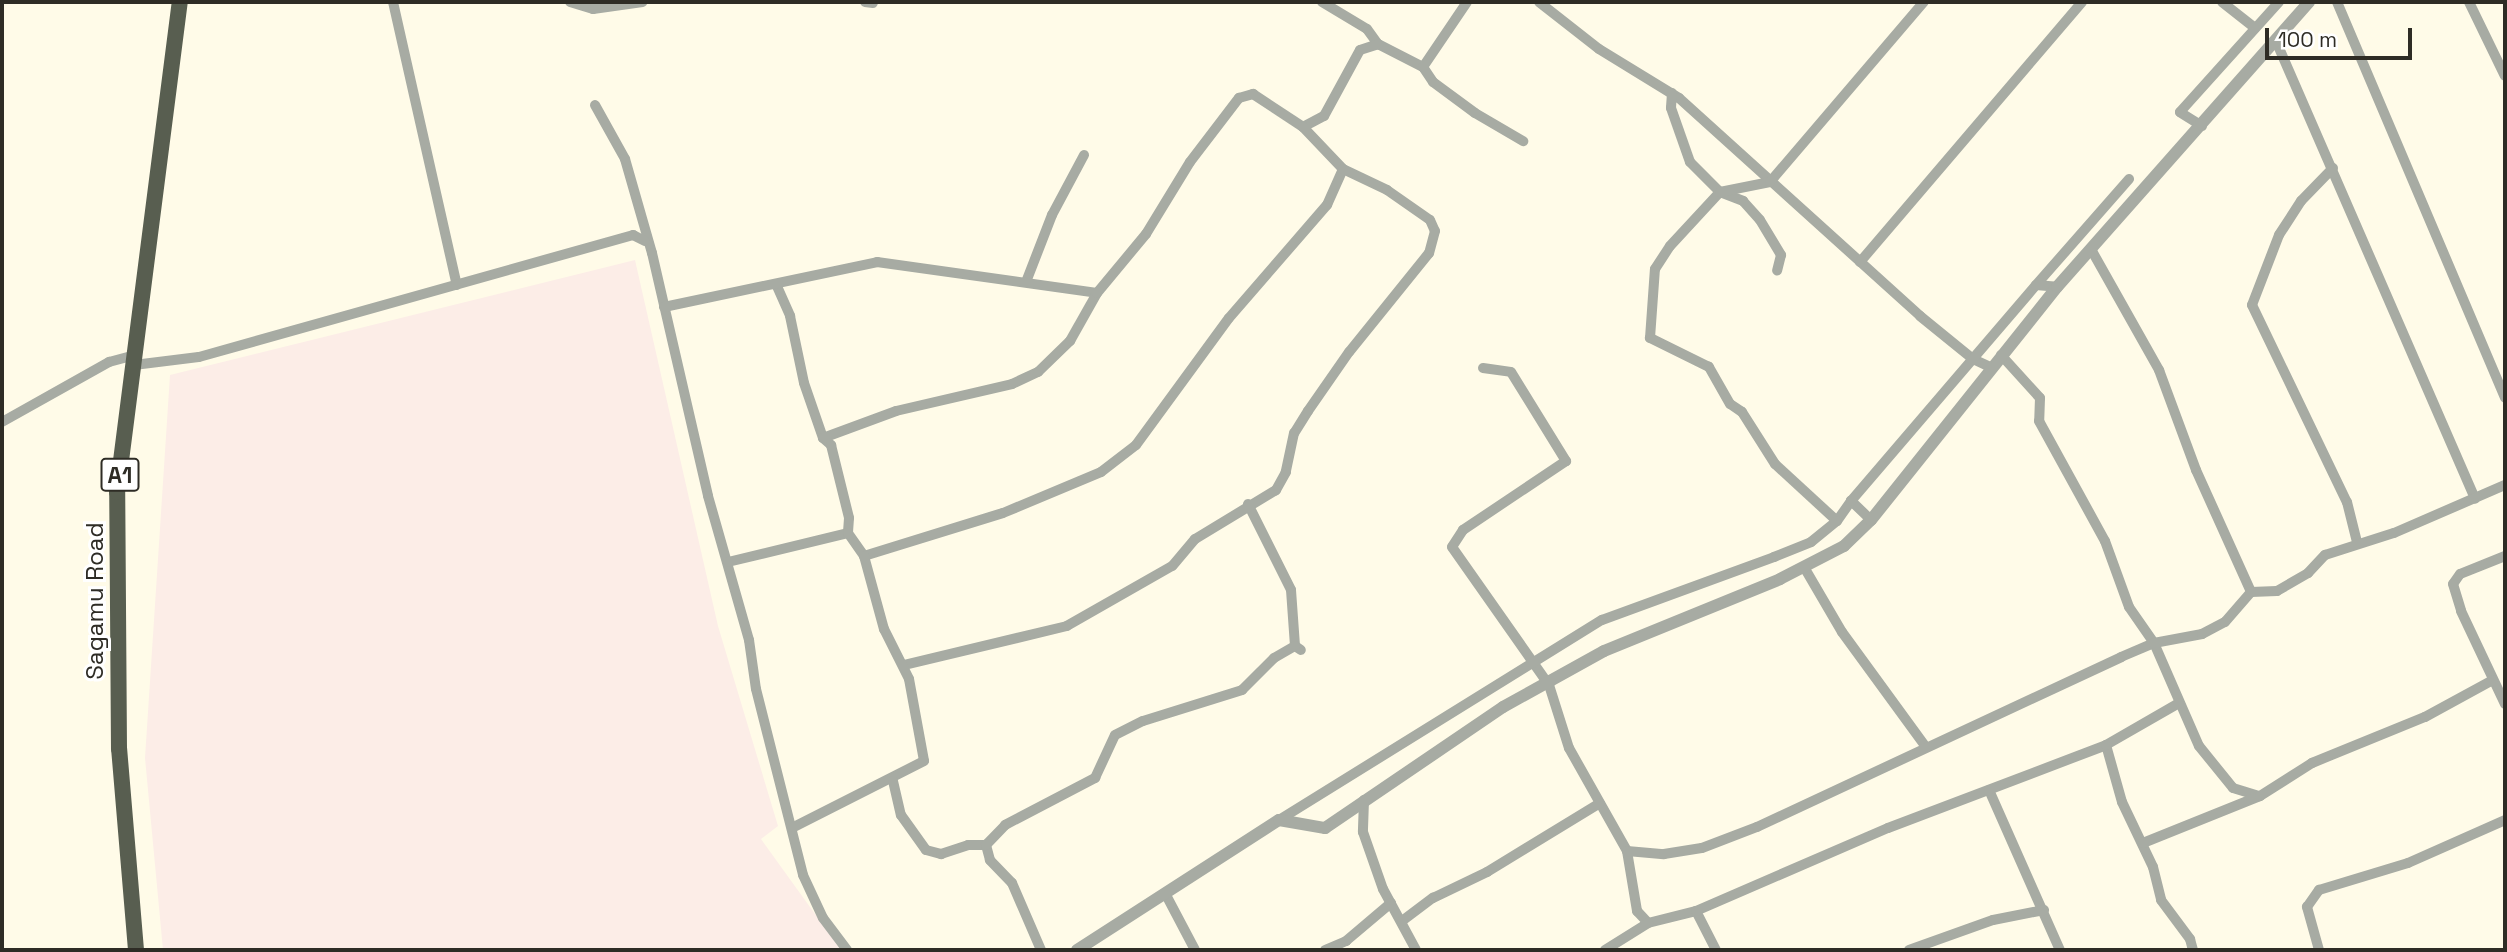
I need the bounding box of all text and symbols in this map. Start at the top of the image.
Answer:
scale bar [2269,14,2416,58]
text: 100 m [2278,26,2337,53]
road number: A1 [99,456,141,495]
street label: Sagamu Road [81,522,109,680]

